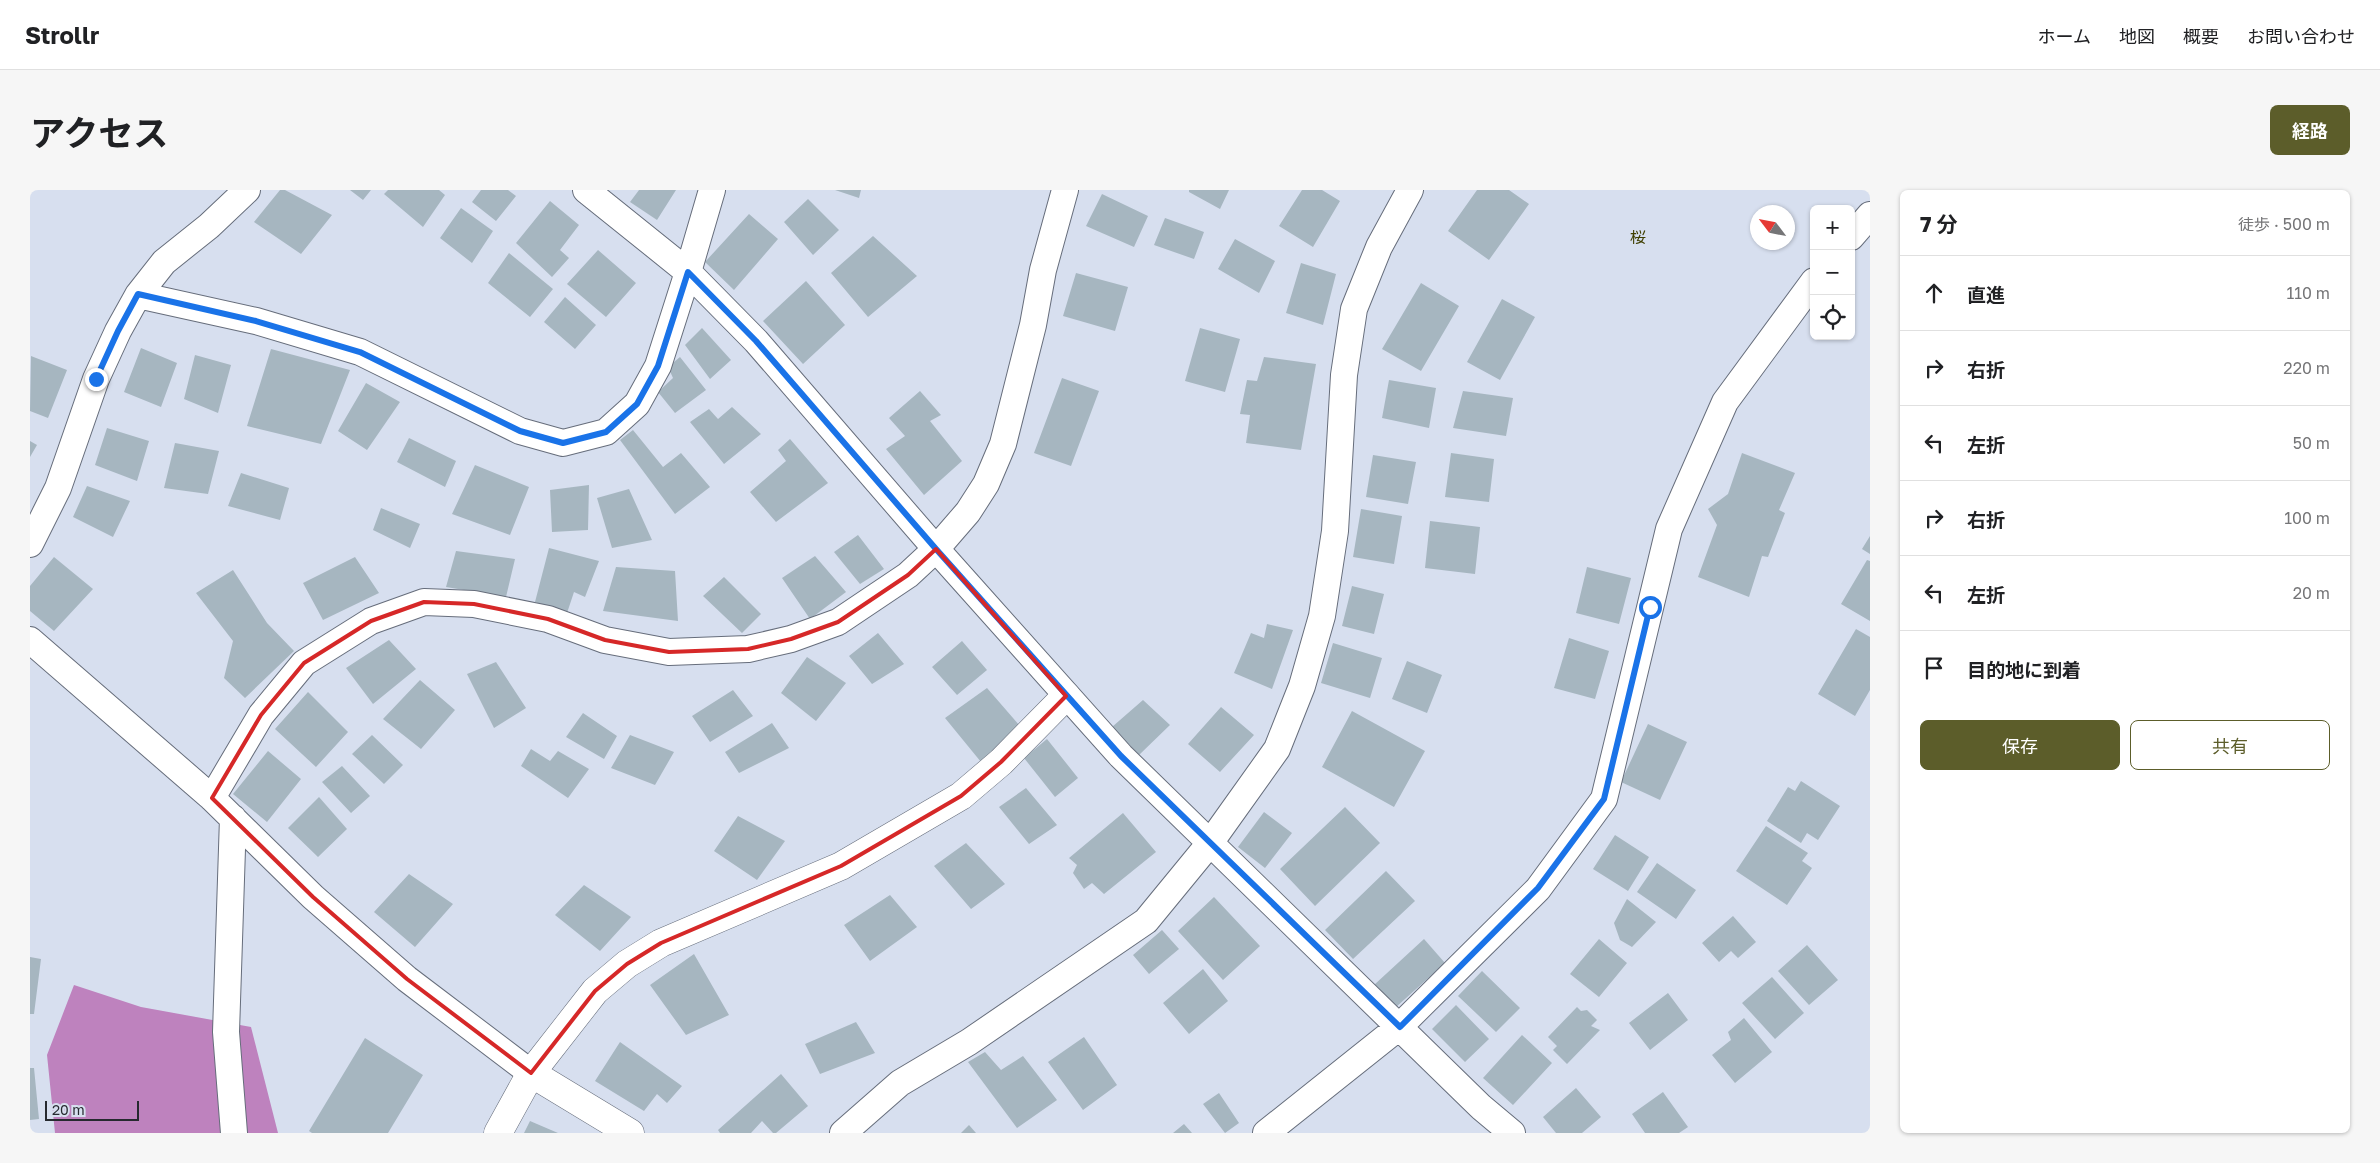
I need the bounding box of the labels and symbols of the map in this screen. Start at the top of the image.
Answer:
north arrow [1750,205,1795,250]
district label: 桜 [1630,227,1646,247]
route end [85,368,108,391]
route start [1639,596,1662,619]
scale bar [45,1098,139,1121]

